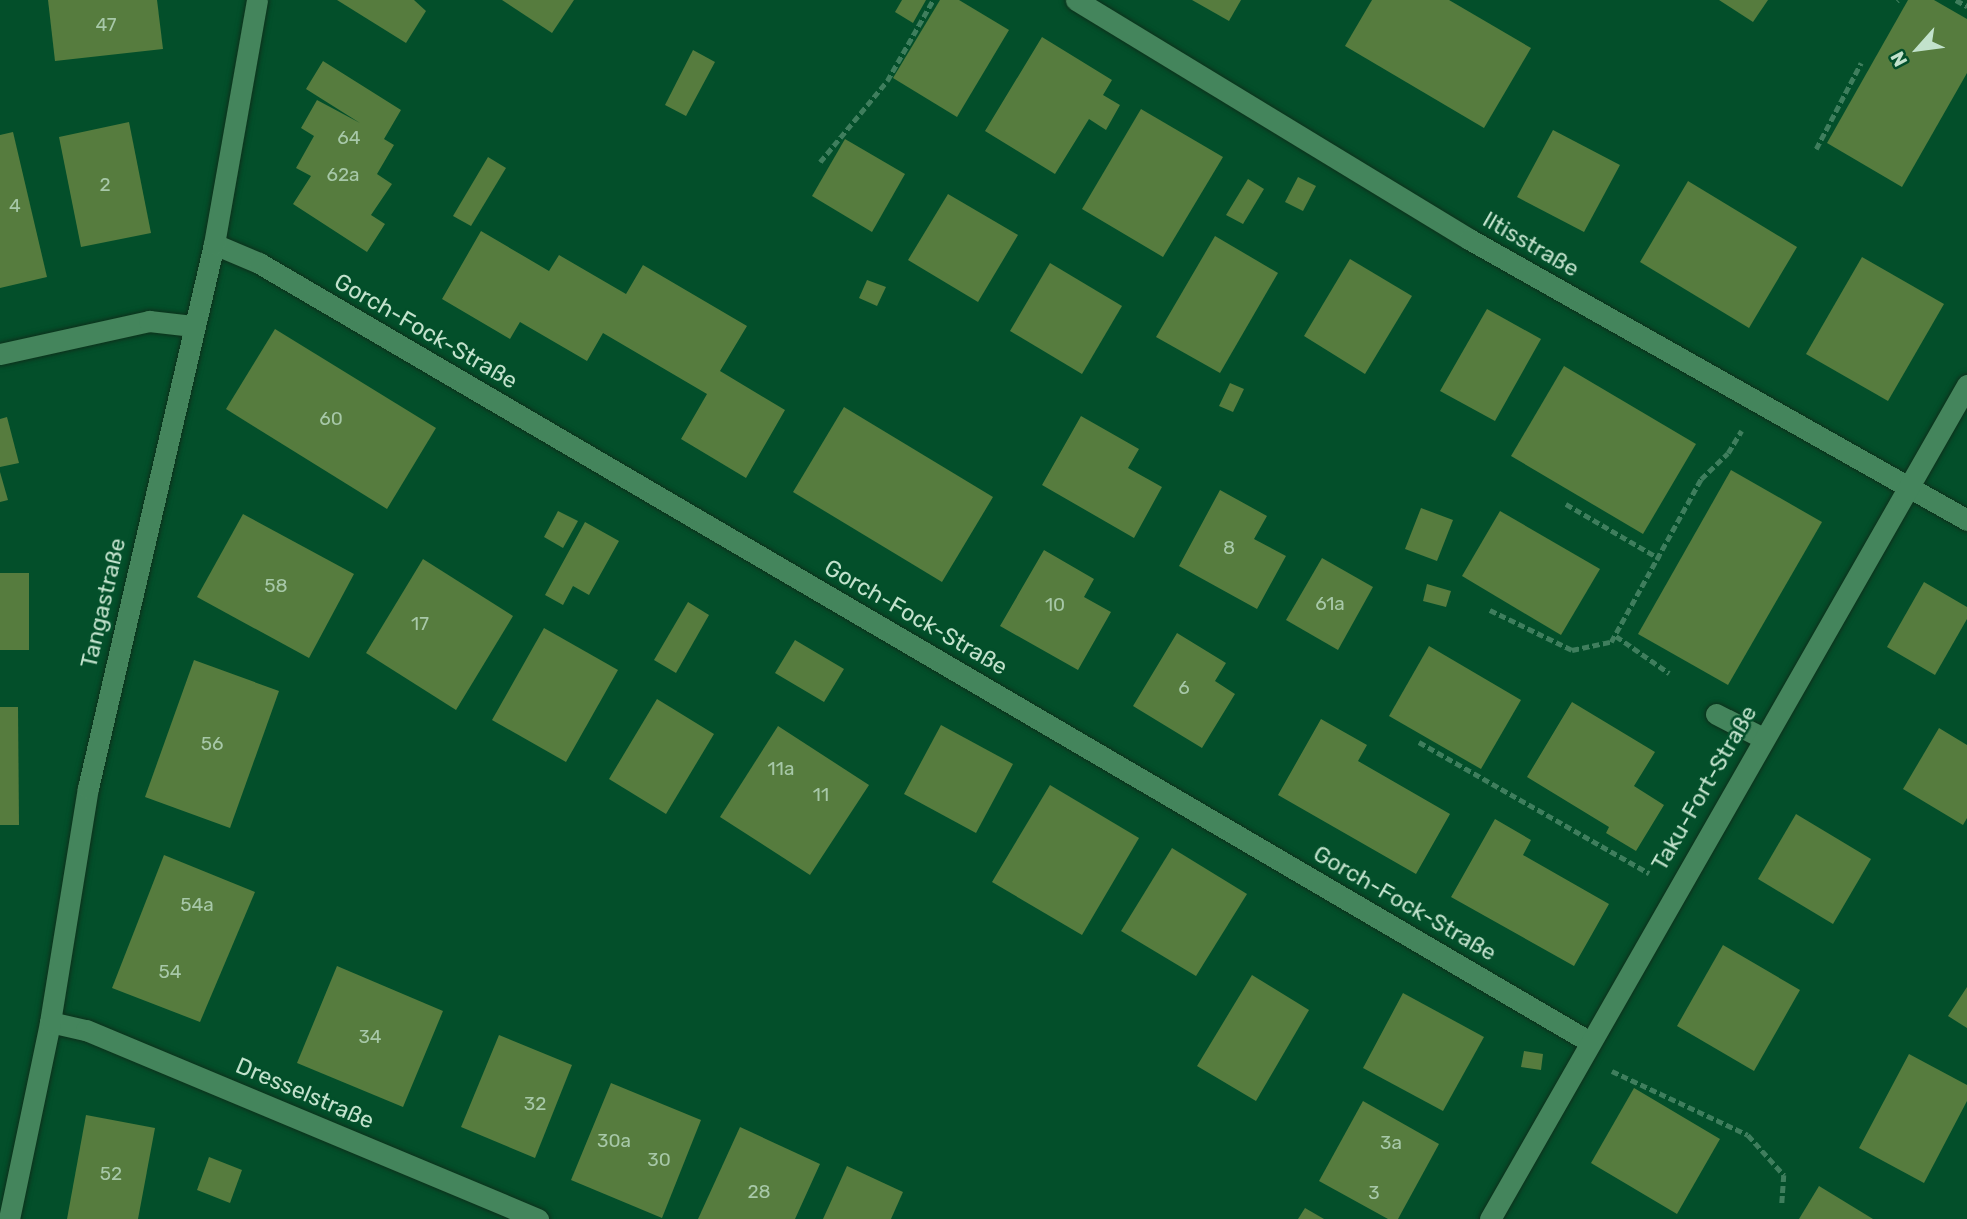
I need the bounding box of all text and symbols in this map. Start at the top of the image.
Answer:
house number: 47 [95,14,117,36]
north arrow [1883,14,1953,84]
text: N [1886,48,1912,71]
house number: 64 [337,127,361,149]
house number: 62a [326,164,360,186]
house number: 2 [99,174,111,196]
house number: 4 [9,195,21,217]
street label: Iltisstraße [1478,205,1584,283]
street label: Gorch-Fock-Straße [330,267,522,395]
house number: 60 [319,408,343,430]
street label: Tangastraße [75,535,131,671]
house number: 8 [1223,537,1235,559]
street label: Gorch-Fock-Straße [820,553,1012,681]
house number: 58 [264,575,288,597]
house number: 61a [1315,593,1345,615]
house number: 10 [1045,594,1065,616]
house number: 17 [411,613,429,635]
house number: 6 [1178,677,1190,699]
street label: Taku-Fort-Straße [1646,700,1762,876]
house number: 56 [201,733,223,755]
house number: 11a [768,758,794,780]
house number: 11 [813,784,829,806]
street label: Gorch-Fock-Straße [1309,839,1501,967]
house number: 54a [180,894,214,916]
house number: 54 [158,961,182,983]
house number: 34 [358,1026,382,1048]
street label: Dresselstraße [232,1051,378,1135]
house number: 32 [524,1093,546,1115]
house number: 30a [597,1130,631,1152]
house number: 3a [1380,1132,1402,1154]
house number: 30 [647,1149,671,1171]
house number: 52 [100,1163,122,1185]
house number: 28 [747,1181,771,1203]
house number: 3 [1368,1182,1380,1204]

